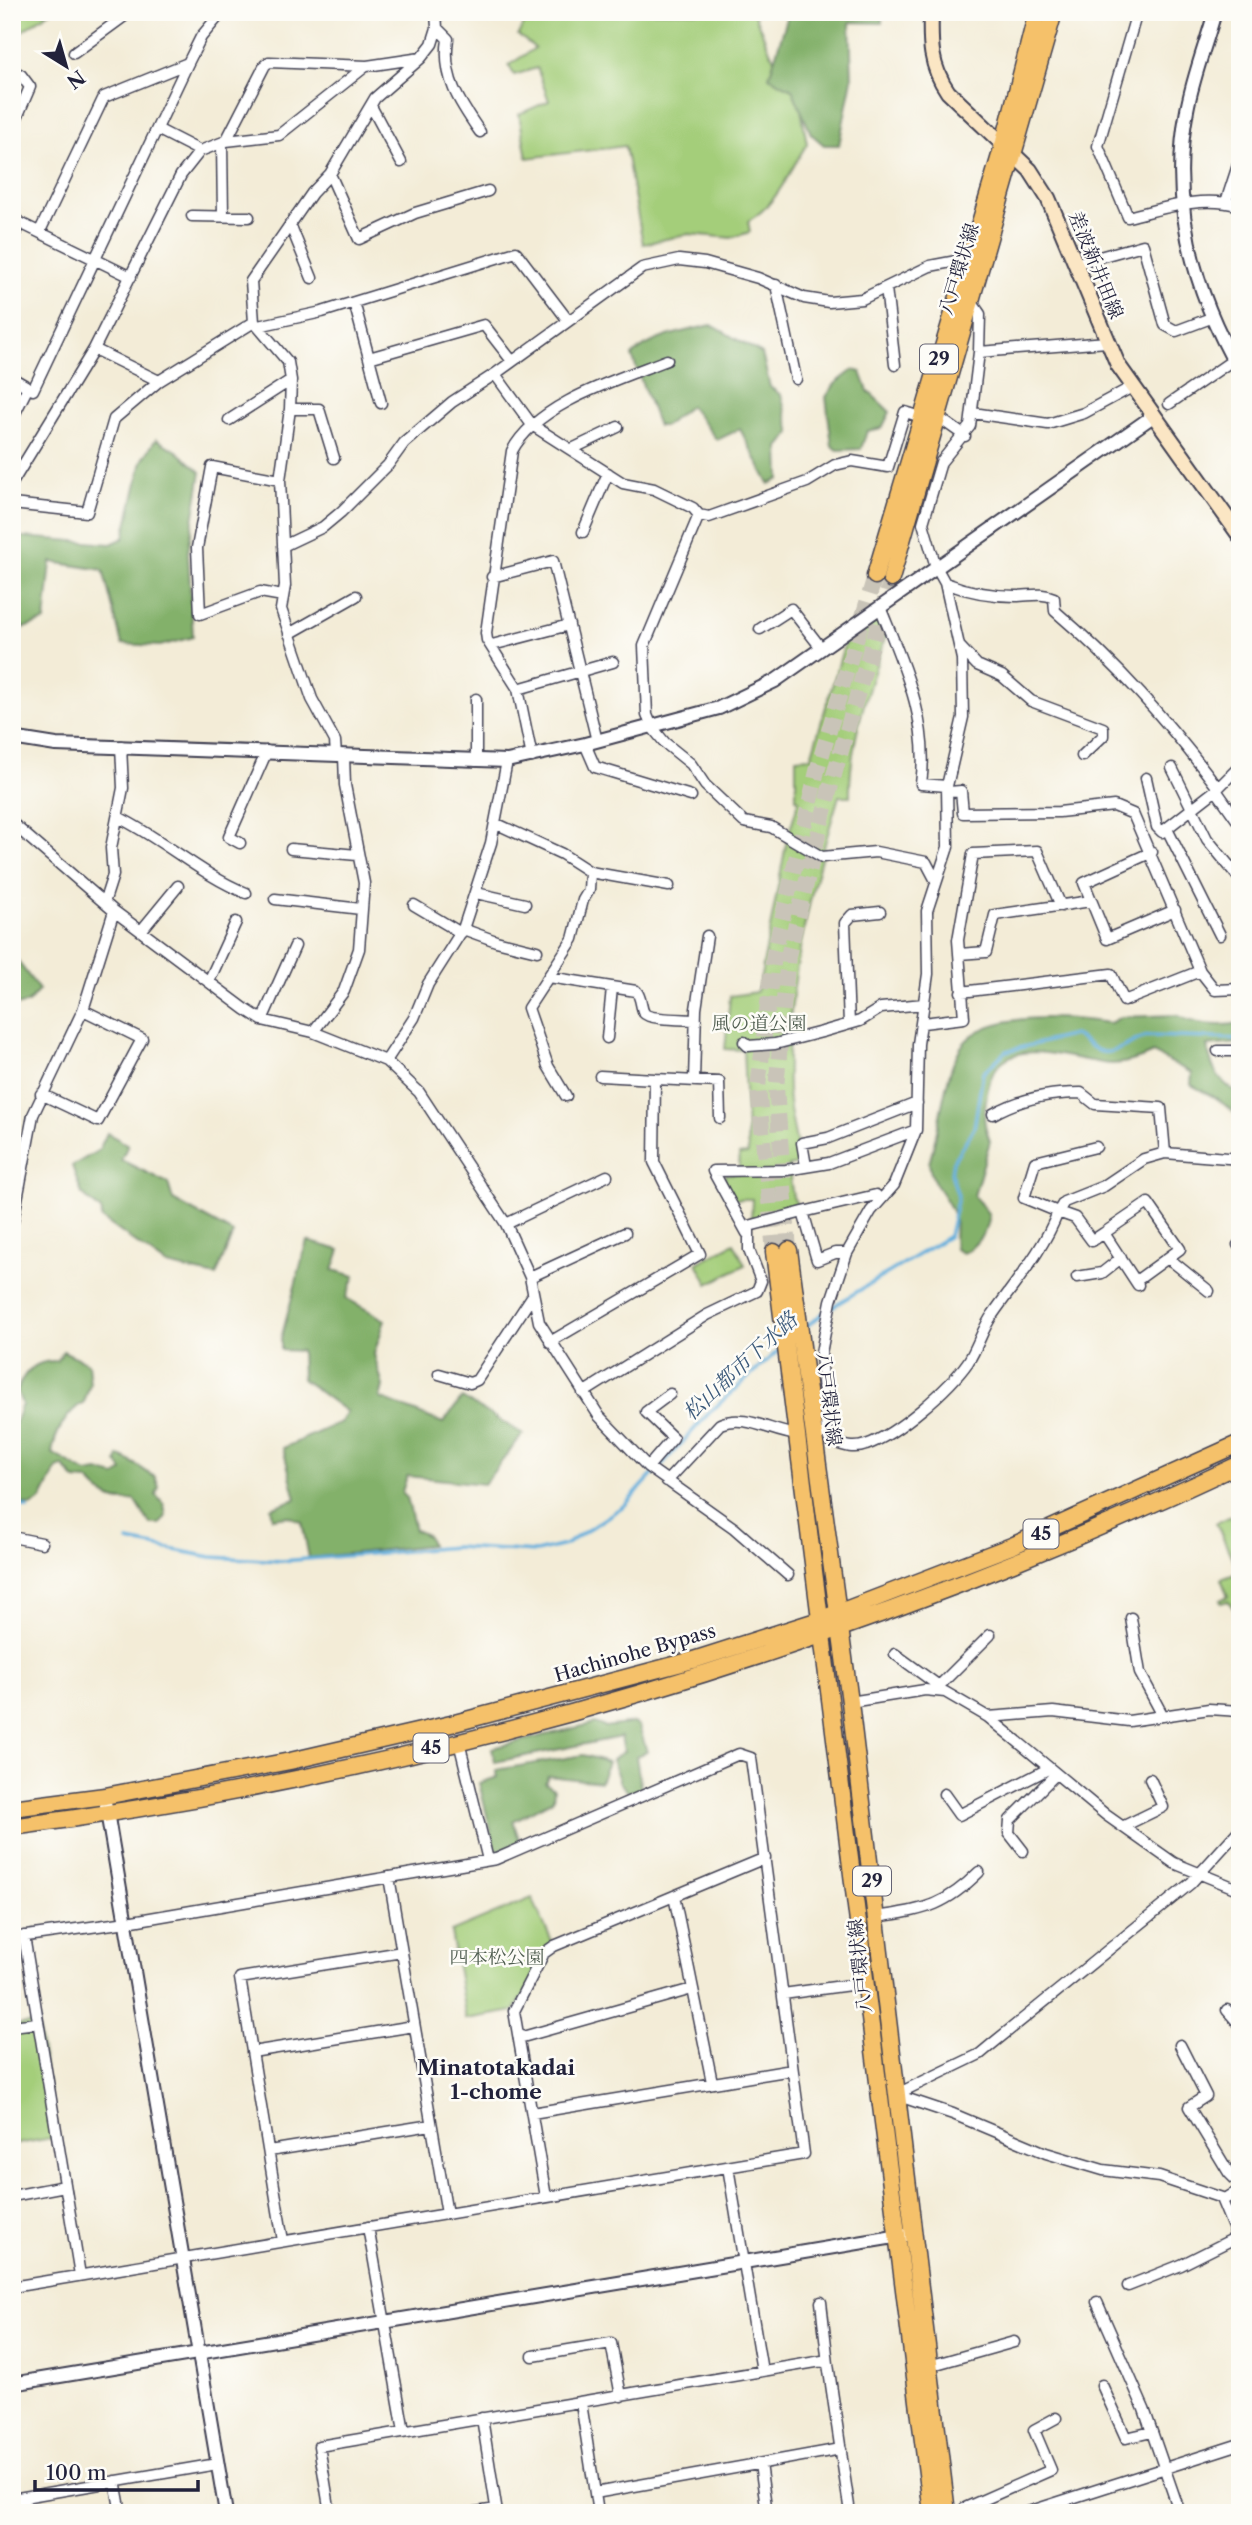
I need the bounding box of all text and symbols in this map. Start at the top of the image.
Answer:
north arrow [32,32,102,102]
text: N [62,65,89,93]
street label: 差波新井田線 [1064,208,1128,322]
street label: 八戸環状線 [934,220,984,318]
road number: 29 [920,344,958,374]
park label: 風の道公園 [711,1012,807,1035]
water label: 松山都市下水路 [678,1305,804,1425]
street label: 八戸環状線 [812,1350,846,1448]
road number: 45 [1024,1520,1058,1548]
street label: Hachinohe Bypass [552,1619,718,1687]
road number: 45 [414,1734,448,1763]
road number: 29 [853,1867,891,1896]
street label: 八戸環状線 [844,1918,876,2014]
park label: 四本松公園 [449,1946,545,1969]
district label: Minatotakadai 1-chome [417,2055,576,2104]
scale bar [35,2448,198,2492]
text: 100 m [46,2460,107,2485]

